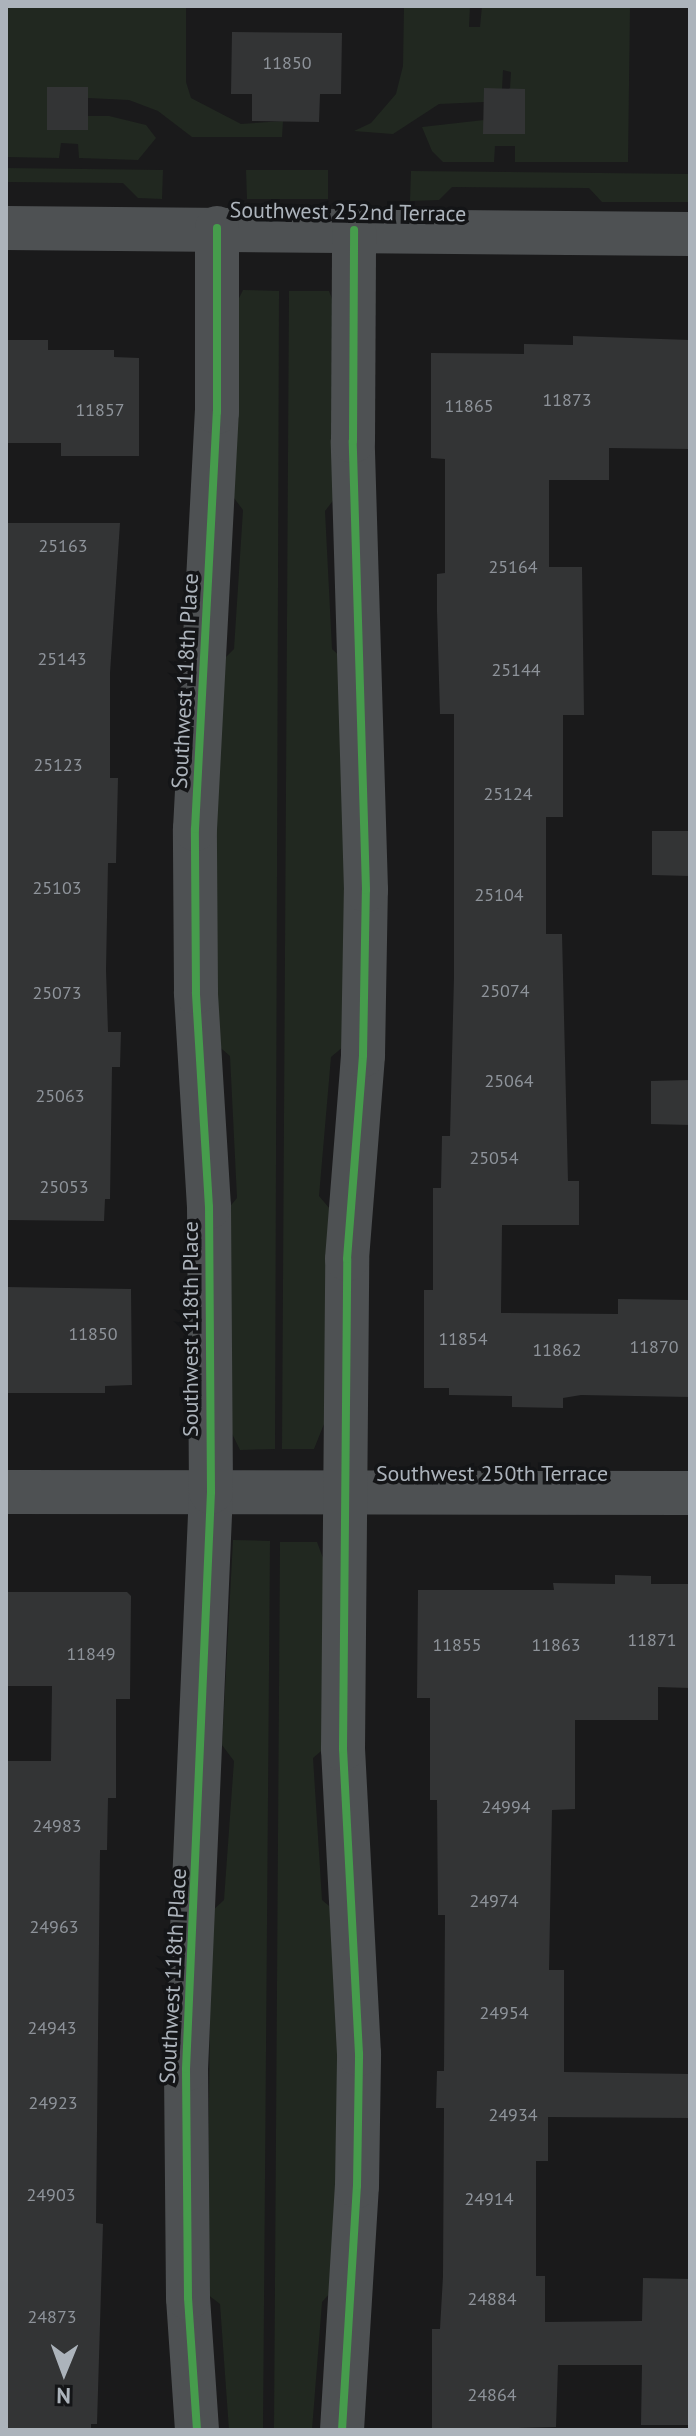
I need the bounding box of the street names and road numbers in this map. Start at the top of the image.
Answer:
street label: Southwest 252nd Terrace [229,197,467,227]
street label: Southwest 118th Place [166,572,204,790]
street label: Southwest 118th Place [178,1221,204,1437]
street label: Southwest 250th Terrace [376,1461,608,1487]
street label: Southwest 118th Place [154,1867,192,2085]

